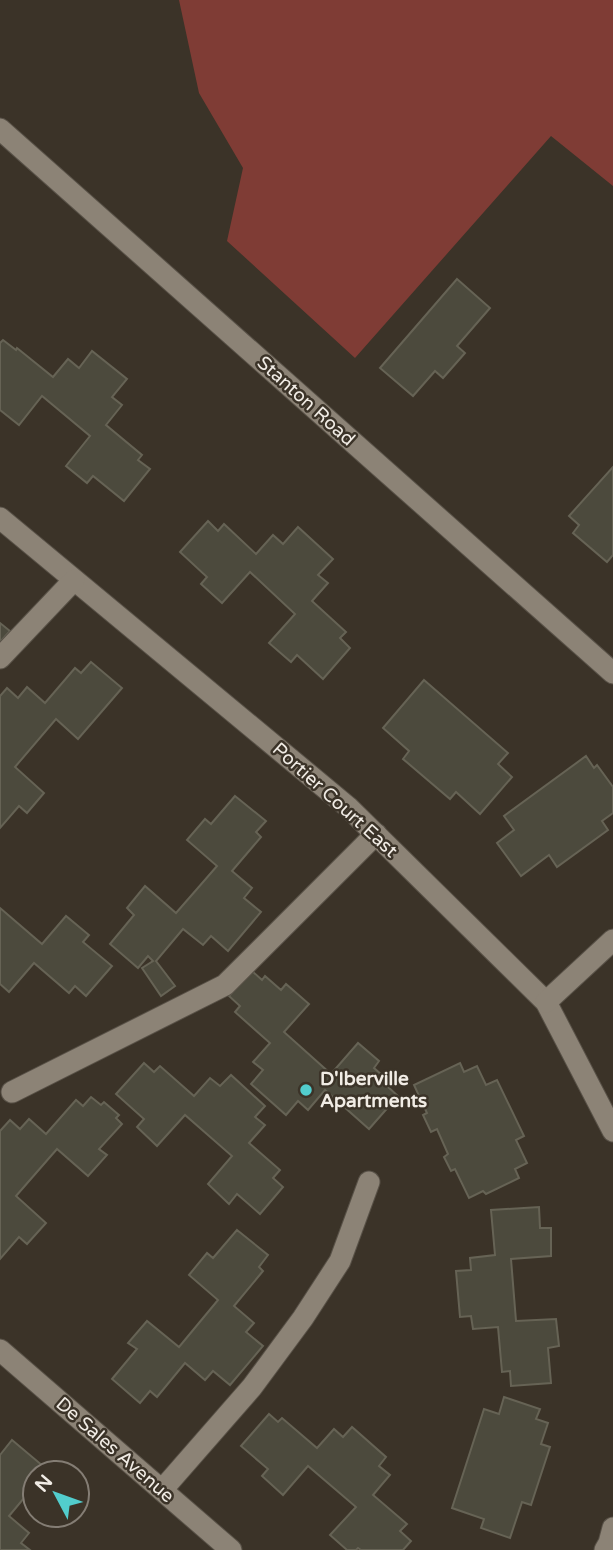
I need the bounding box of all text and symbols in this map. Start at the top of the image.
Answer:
street label: Stanton Road [253,352,359,450]
street label: Portier Court East [268,738,402,862]
place label: D'Iberville Apartments [320,1068,427,1113]
marker: D'Iberville Apartments [298,1082,314,1098]
street label: De Sales Avenue [51,1393,179,1507]
north arrow [21,1459,91,1529]
text: N [31,1471,57,1496]

